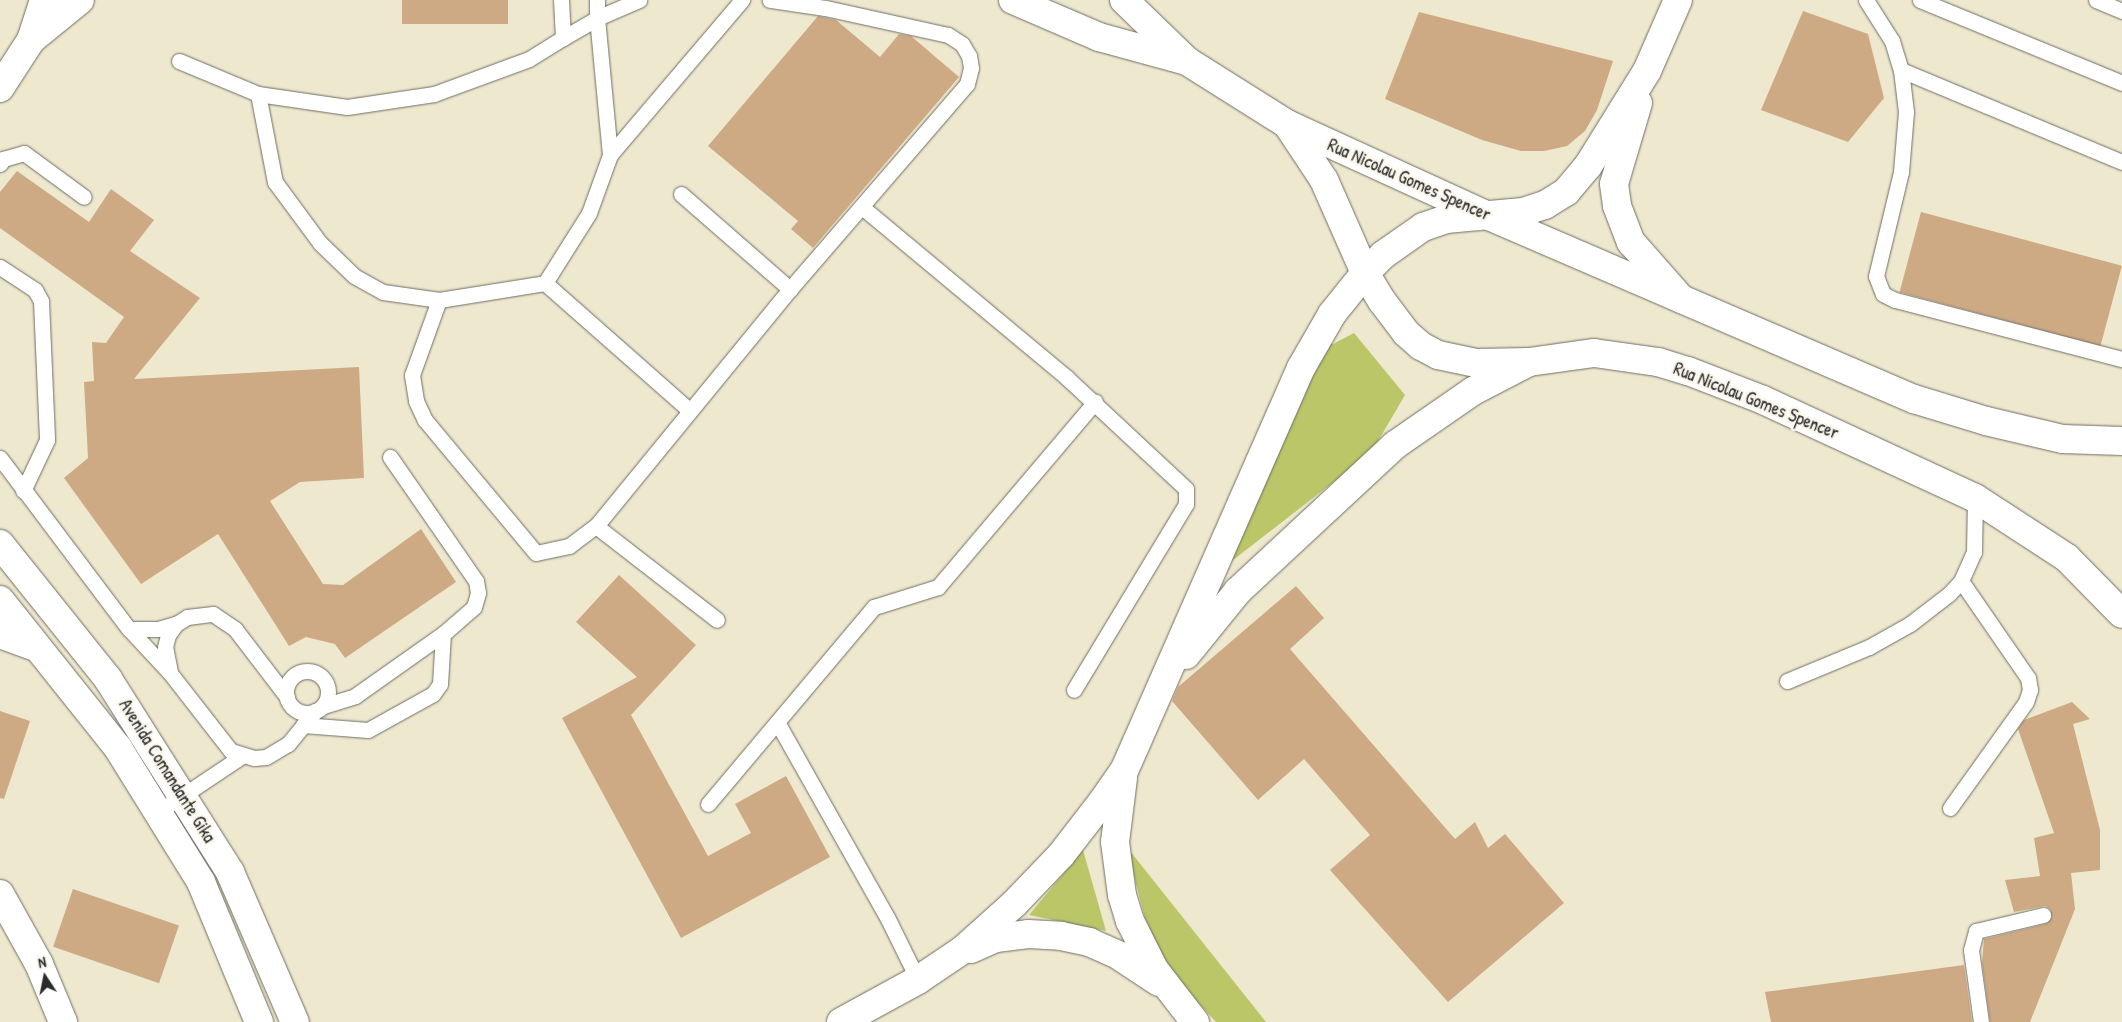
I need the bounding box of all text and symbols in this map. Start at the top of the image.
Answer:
street label: Rua Nicolau Gomes Spencer [1324,134,1494,226]
street label: Rua Nicolau Gomes Spencer [1670,358,1842,444]
street label: Avenida Comandante Gika [114,695,220,847]
north arrow [20,952,70,1002]
text: N [37,952,48,972]

